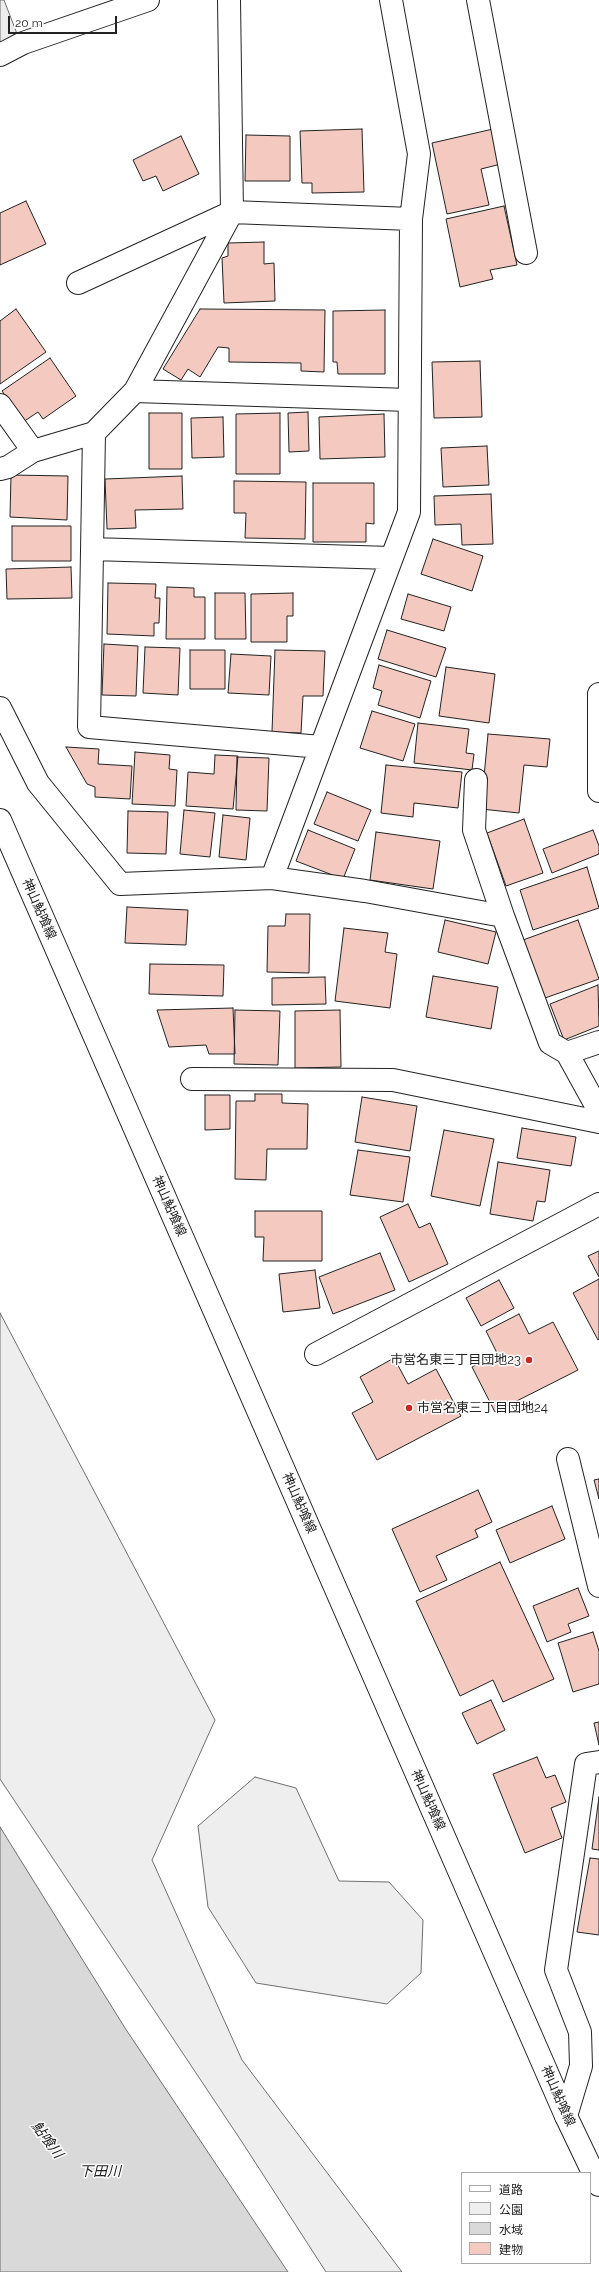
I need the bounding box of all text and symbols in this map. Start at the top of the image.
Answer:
scale bar [10,8,119,34]
text: 20 m [15,16,43,30]
street label: 神山鮎喰線 [19,876,59,942]
street label: 神山鮎喰線 [149,1173,189,1239]
place label: 市営名東三丁目団地23 [390,1352,521,1368]
marker: 市営名東三丁目団地23 [524,1355,534,1365]
place label: 市営名東三丁目団地24 [417,1400,548,1416]
marker: 市営名東三丁目団地24 [404,1403,414,1413]
street label: 神山鮎喰線 [279,1470,319,1536]
street label: 神山鮎喰線 [408,1767,448,1833]
street label: 神山鮎喰線 [538,2063,578,2129]
water label: 鮎喰川 [28,2118,66,2162]
water label: 下田川 [79,2164,121,2180]
legend [461,2172,591,2264]
text: 道路 [499,2183,523,2197]
text: 公園 [499,2203,523,2217]
text: 水域 [499,2223,523,2237]
text: 建物 [499,2243,523,2257]

